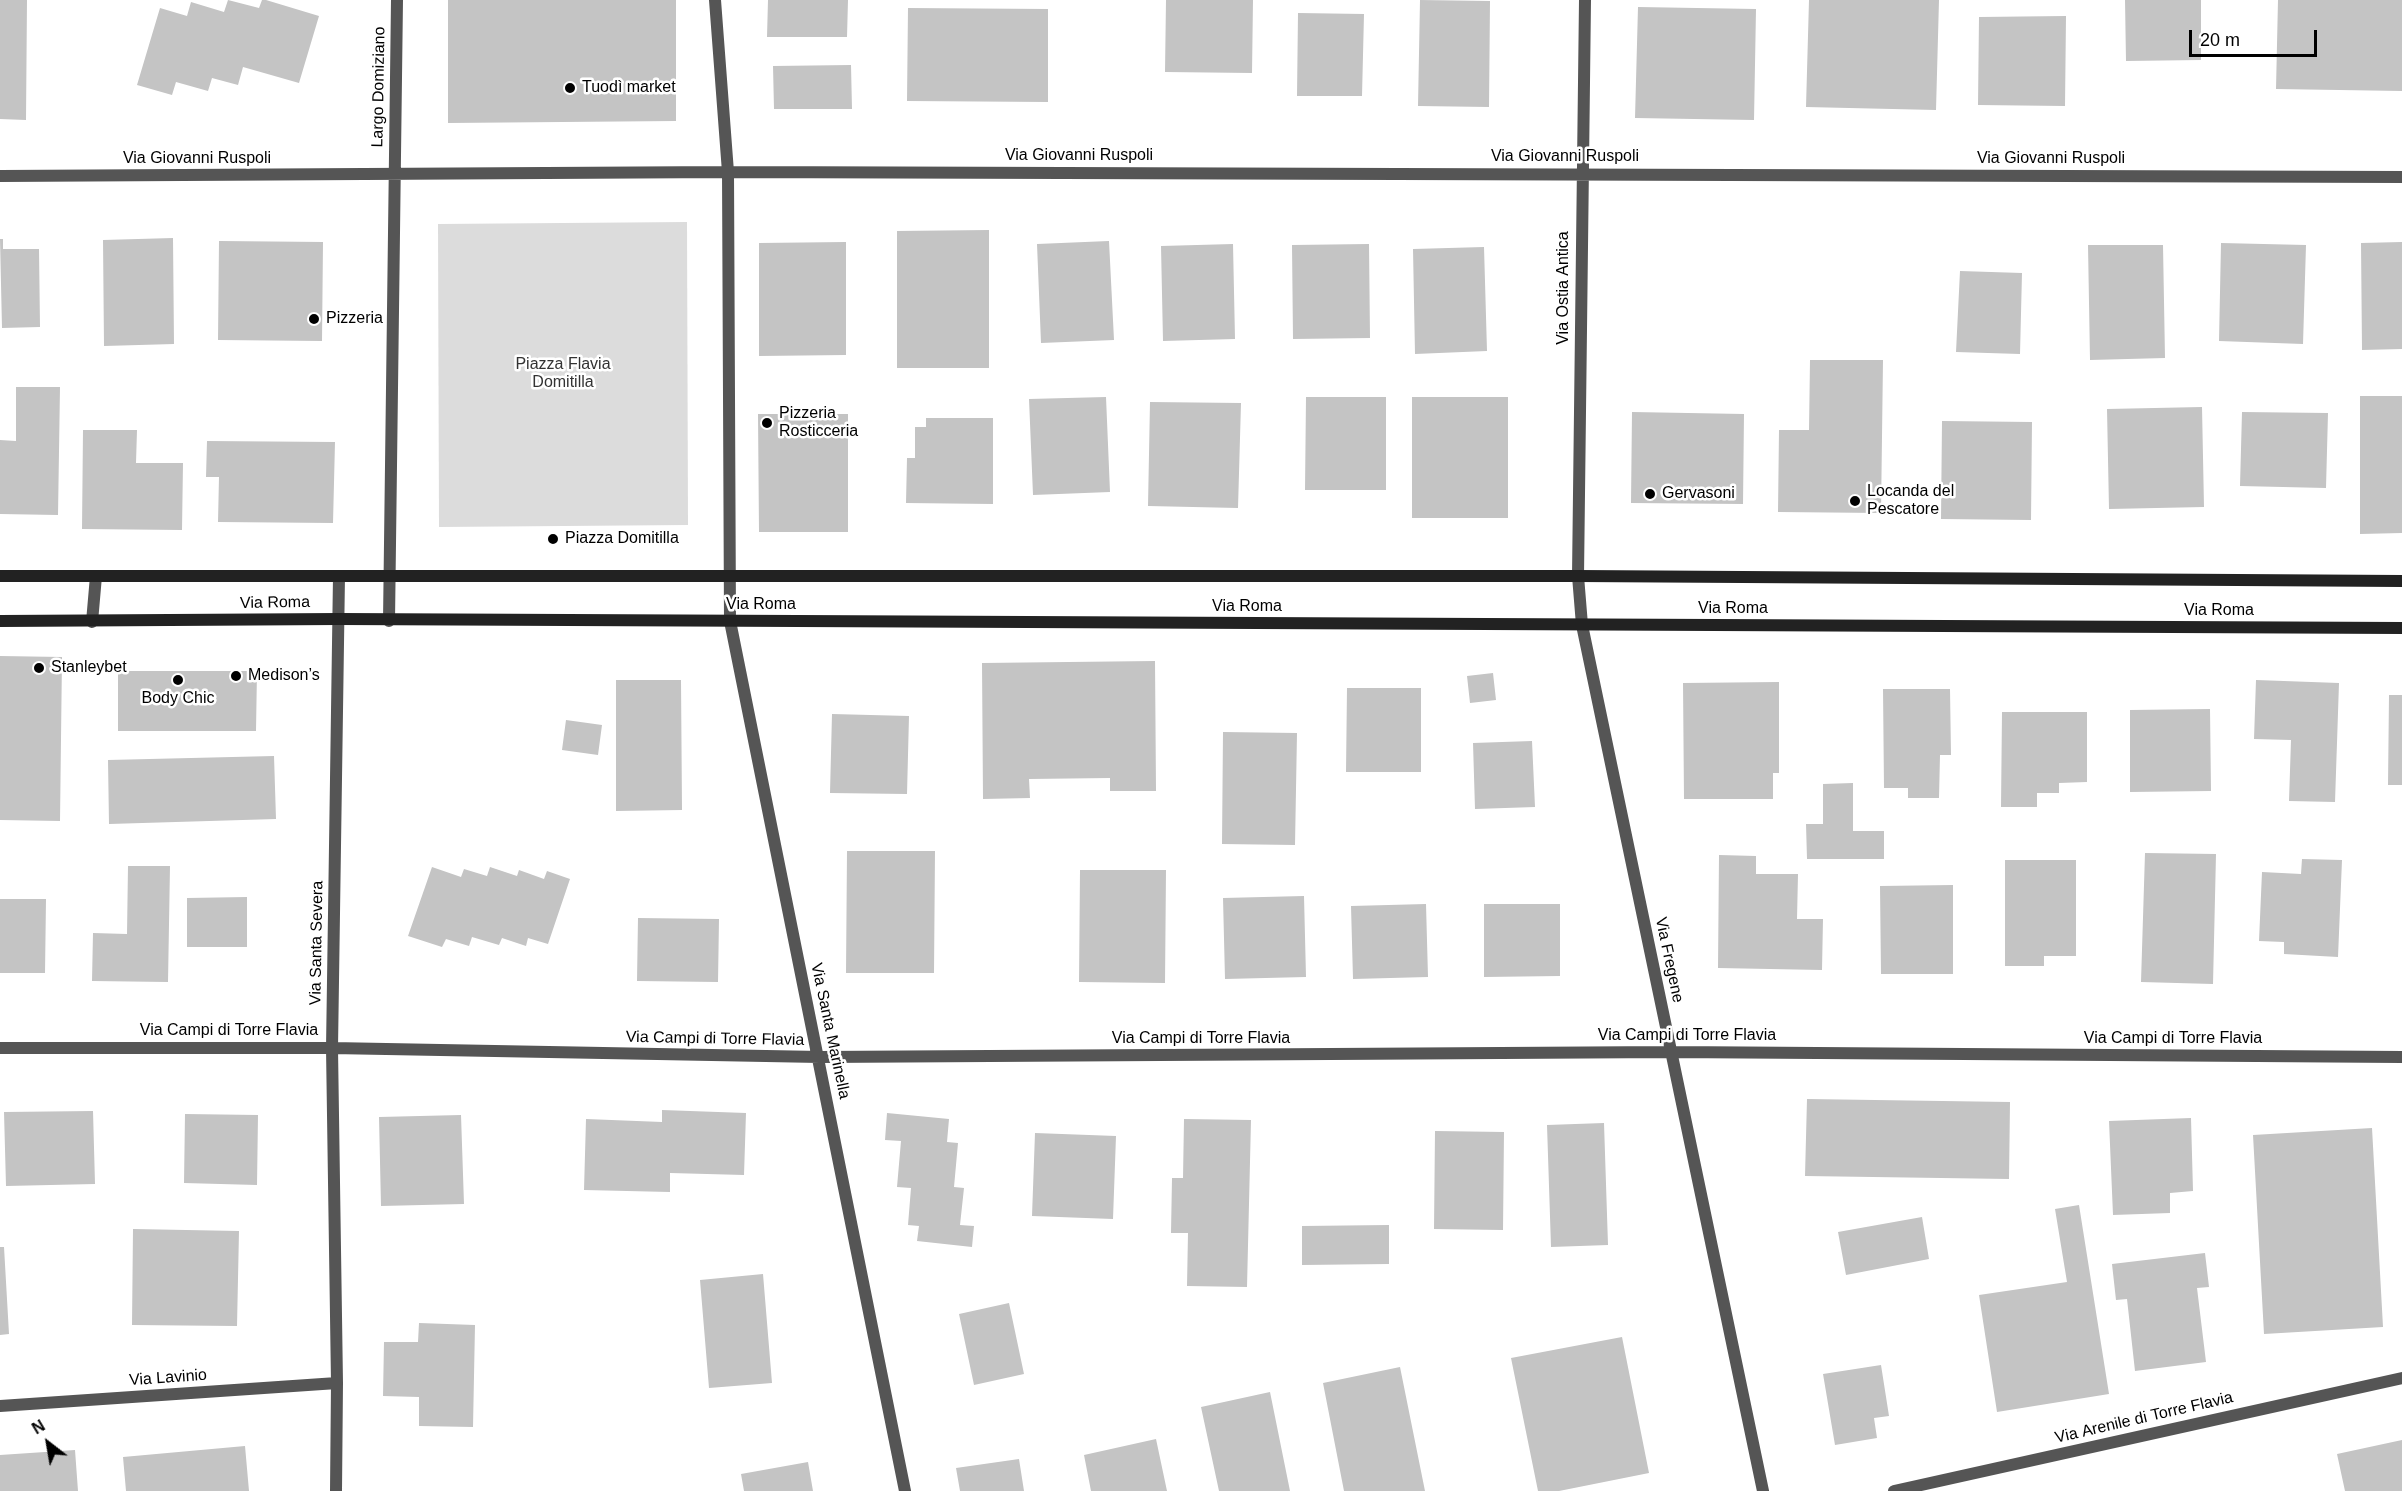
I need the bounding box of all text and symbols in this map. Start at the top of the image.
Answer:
scale bar [2192,18,2320,56]
street label: Largo Domiziano [368,26,390,148]
text: 20 m [2200,30,2240,50]
place label: Tuodì market [582,78,676,98]
marker: Tuodì market [563,81,577,95]
street label: Via Giovanni Ruspoli [1005,146,1153,166]
street label: Via Giovanni Ruspoli [1491,147,1639,167]
street label: Via Giovanni Ruspoli [123,149,271,169]
street label: Via Giovanni Ruspoli [1977,149,2125,169]
street label: Via Ostia Antica [1554,231,1574,345]
place label: Pizzeria [326,309,383,329]
marker: Pizzeria [307,312,321,326]
park label: Piazza Flavia Domitilla [515,355,611,393]
place label: Pizzeria Rosticceria [779,404,858,442]
marker: Pizzeria Rosticceria [760,416,774,430]
place label: Locanda del Pescatore [1867,482,1954,520]
place label: Gervasoni [1662,484,1735,504]
marker: Gervasoni [1643,487,1657,501]
marker: Locanda del Pescatore [1848,494,1862,508]
place label: Piazza Domitilla [565,529,679,549]
marker: Piazza Domitilla [546,532,560,546]
street label: Via Roma [240,593,310,613]
street label: Via Roma [726,595,796,615]
street label: Via Roma [1212,597,1282,617]
street label: Via Roma [1698,599,1768,619]
street label: Via Roma [2184,601,2254,621]
place label: Stanleybet [51,658,127,678]
marker: Stanleybet [32,661,46,675]
place label: Medison’s [248,666,320,686]
marker: Medison’s [229,669,243,683]
marker: Body Chic [171,673,185,687]
place label: Body Chic [142,689,214,709]
street label: Via Santa Severa [306,881,328,1005]
street label: Via Fregene [1651,916,1687,1004]
street label: Via Santa Marinella [806,961,854,1101]
street label: Via Campi di Torre Flavia [140,1021,318,1041]
street label: Via Campi di Torre Flavia [1598,1026,1776,1046]
street label: Via Campi di Torre Flavia [626,1028,804,1050]
street label: Via Campi di Torre Flavia [1112,1029,1290,1049]
street label: Via Campi di Torre Flavia [2084,1029,2262,1049]
street label: Via Lavinio [128,1366,208,1390]
street label: Via Arenile di Torre Flavia [2053,1388,2235,1448]
north arrow [18,1413,78,1473]
text: N [29,1417,48,1437]

